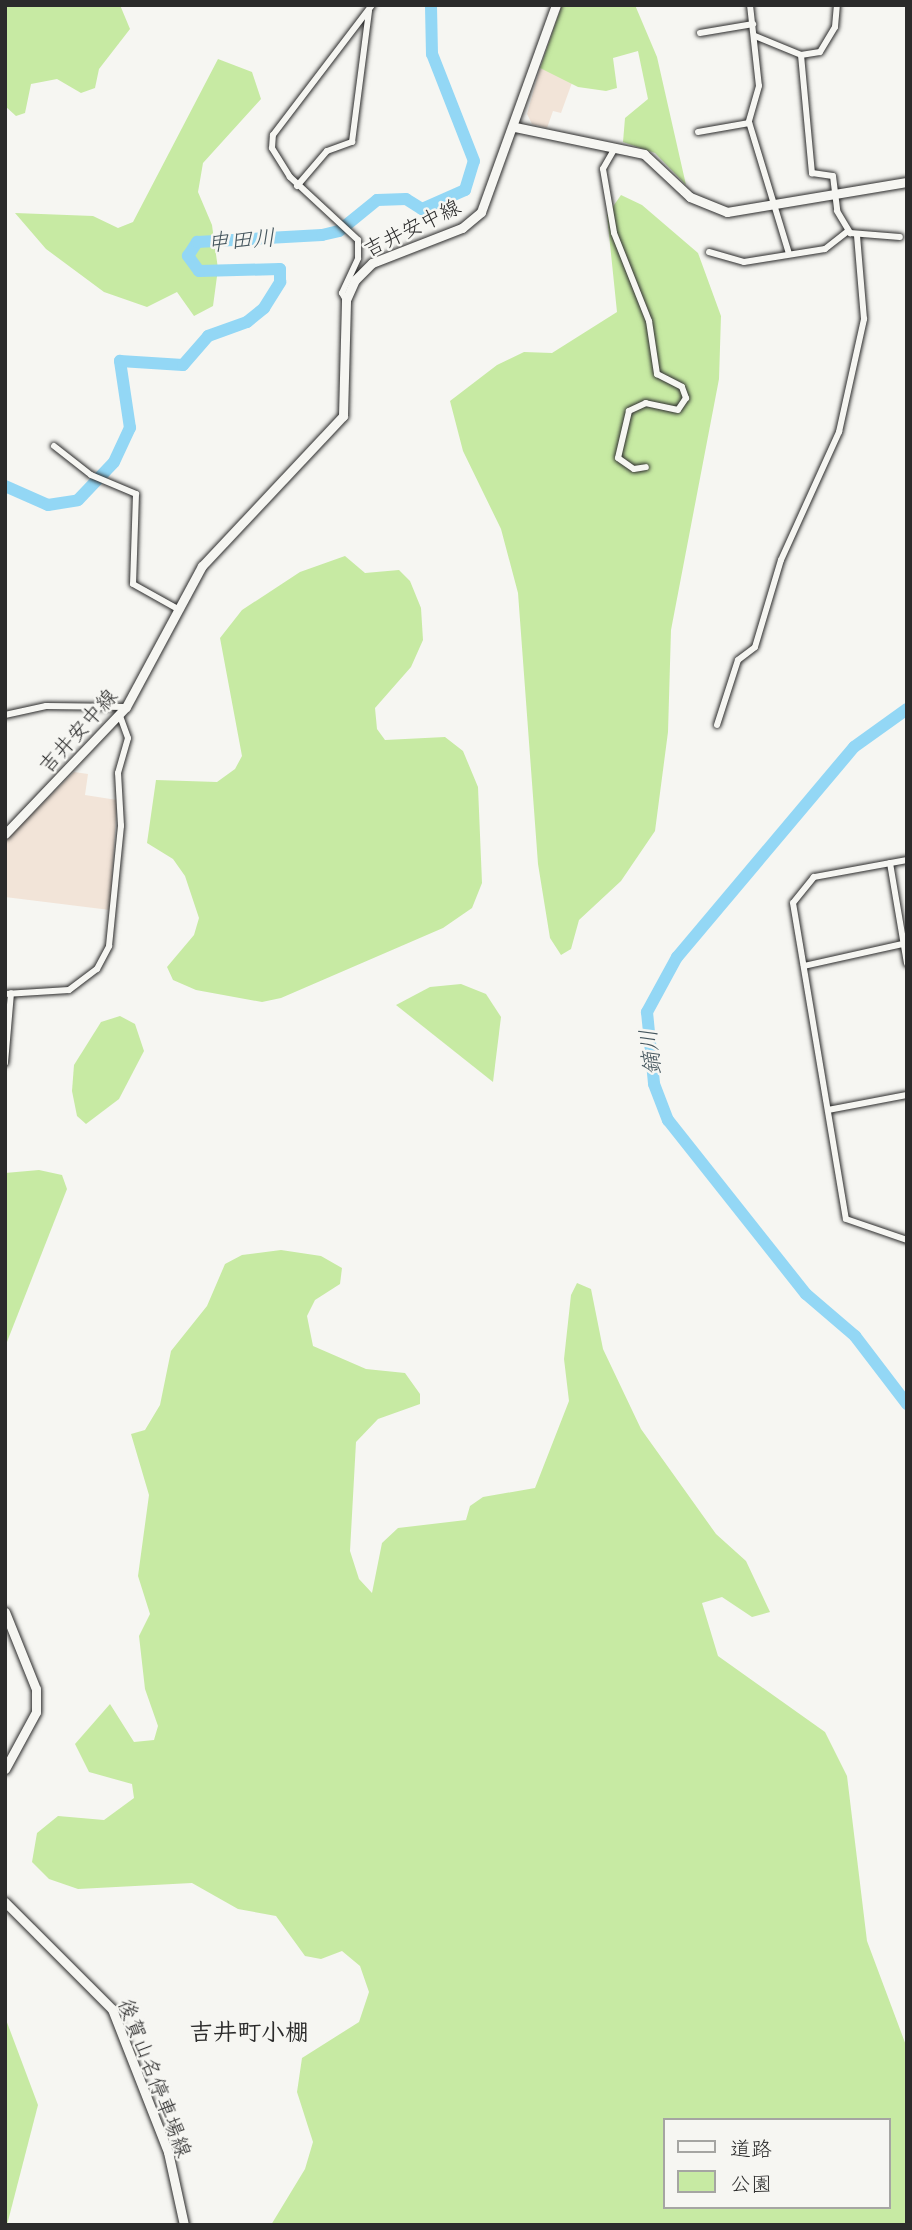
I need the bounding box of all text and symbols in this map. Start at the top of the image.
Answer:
street label: 吉井安中線 [359,194,465,262]
water label: 申田川 [205,224,277,258]
street label: 吉井安中線 [34,684,122,778]
water label: 鏑川 [635,1028,667,1076]
street label: 後賀山名停車場線 [113,1995,197,2161]
district label: 吉井町小棚 [189,2019,309,2047]
legend [664,2118,891,2209]
text: 道路 [730,2137,772,2161]
text: 公園 [730,2172,772,2196]

